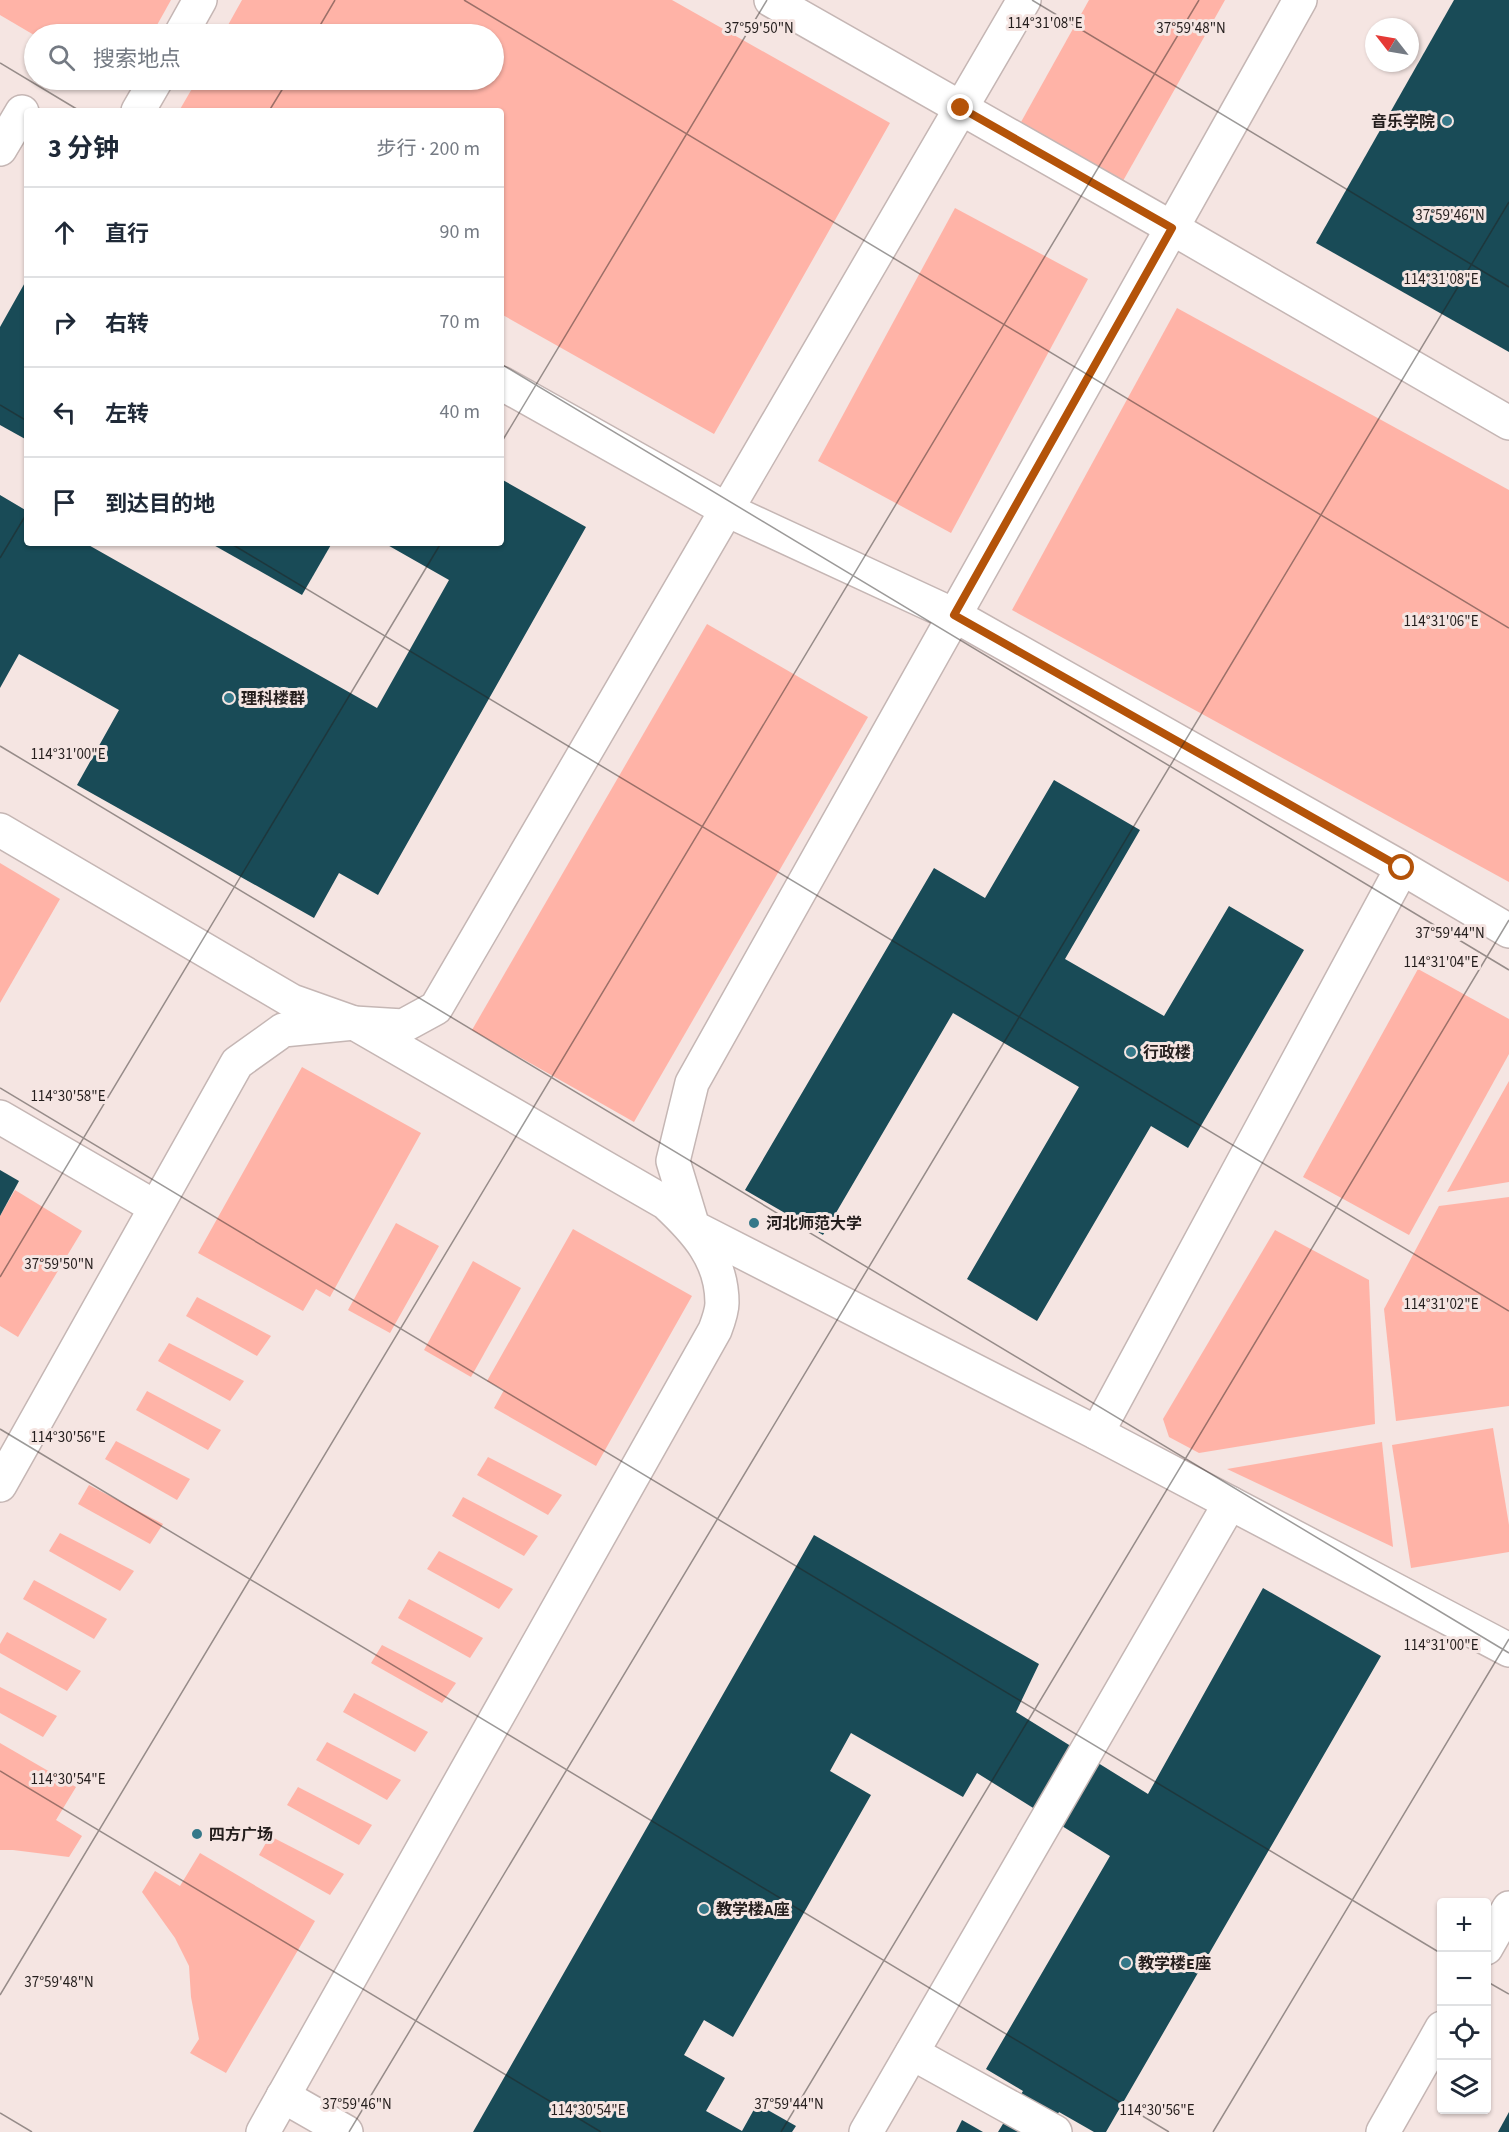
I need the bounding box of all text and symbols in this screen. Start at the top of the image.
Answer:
text: 114°31'08"E [1007,13,1083,34]
text: 37°59'50"N [724,18,794,39]
text: 37°59'48"N [1156,18,1226,39]
north arrow [1365,18,1419,72]
search box [24,24,504,90]
icon: search [45,41,78,74]
text: 搜索地点 [93,43,181,75]
route end [947,94,973,120]
place label: 音乐学院 [1371,111,1435,133]
marker: 音乐学院 [1440,114,1454,128]
text: 3 分钟 [48,130,119,167]
text: 步行 · 200 m [377,135,480,163]
text: 37°59'46"N [1415,205,1485,226]
icon: ahead [48,216,81,249]
text: 直行 [105,218,149,250]
text: 90 m [440,218,480,246]
text: 114°31'08"E [1403,269,1479,290]
icon: right [48,306,81,339]
text: 右转 [105,308,149,340]
text: 70 m [440,308,480,336]
icon: left [48,396,81,429]
text: 左转 [105,398,149,430]
text: 40 m [440,398,480,426]
icon: arrive [48,486,81,519]
text: 到达目的地 [105,488,215,520]
text: 114°31'06"E [1403,611,1479,632]
place label: 理科楼群 [241,688,305,710]
marker: 理科楼群 [222,691,236,705]
text: 114°31'00"E [30,744,106,765]
route start [1388,854,1414,880]
text: 37°59'44"N [1415,923,1485,944]
text: 114°31'04"E [1403,952,1479,973]
place label: 行政楼 [1143,1042,1191,1064]
marker: 行政楼 [1124,1045,1138,1059]
text: 114°30'58"E [30,1086,106,1107]
place label: 河北师范大学 [766,1213,862,1235]
marker: 河北师范大学 [747,1216,761,1230]
text: 37°59'50"N [24,1254,94,1275]
text: 114°31'02"E [1403,1294,1479,1315]
text: 114°30'56"E [30,1427,106,1448]
text: 114°31'00"E [1403,1635,1479,1656]
text: 114°30'54"E [30,1769,106,1790]
place label: 四方广场 [209,1824,273,1846]
marker: 四方广场 [190,1827,204,1841]
map controls [1437,1898,1491,2114]
button: + [1437,1898,1491,1952]
place label: 教学楼A座 [716,1899,789,1921]
marker: 教学楼A座 [697,1902,711,1916]
button: − [1437,1952,1491,2006]
place label: 教学楼E座 [1138,1953,1211,1975]
marker: 教学楼E座 [1119,1956,1133,1970]
text: 37°59'48"N [24,1972,94,1993]
button: locate [1437,2006,1491,2060]
button: layers [1437,2060,1491,2114]
text: 37°59'46"N [322,2094,392,2115]
text: 37°59'44"N [754,2094,824,2115]
text: 114°30'54"E [550,2100,626,2121]
text: 114°30'56"E [1119,2100,1195,2121]

